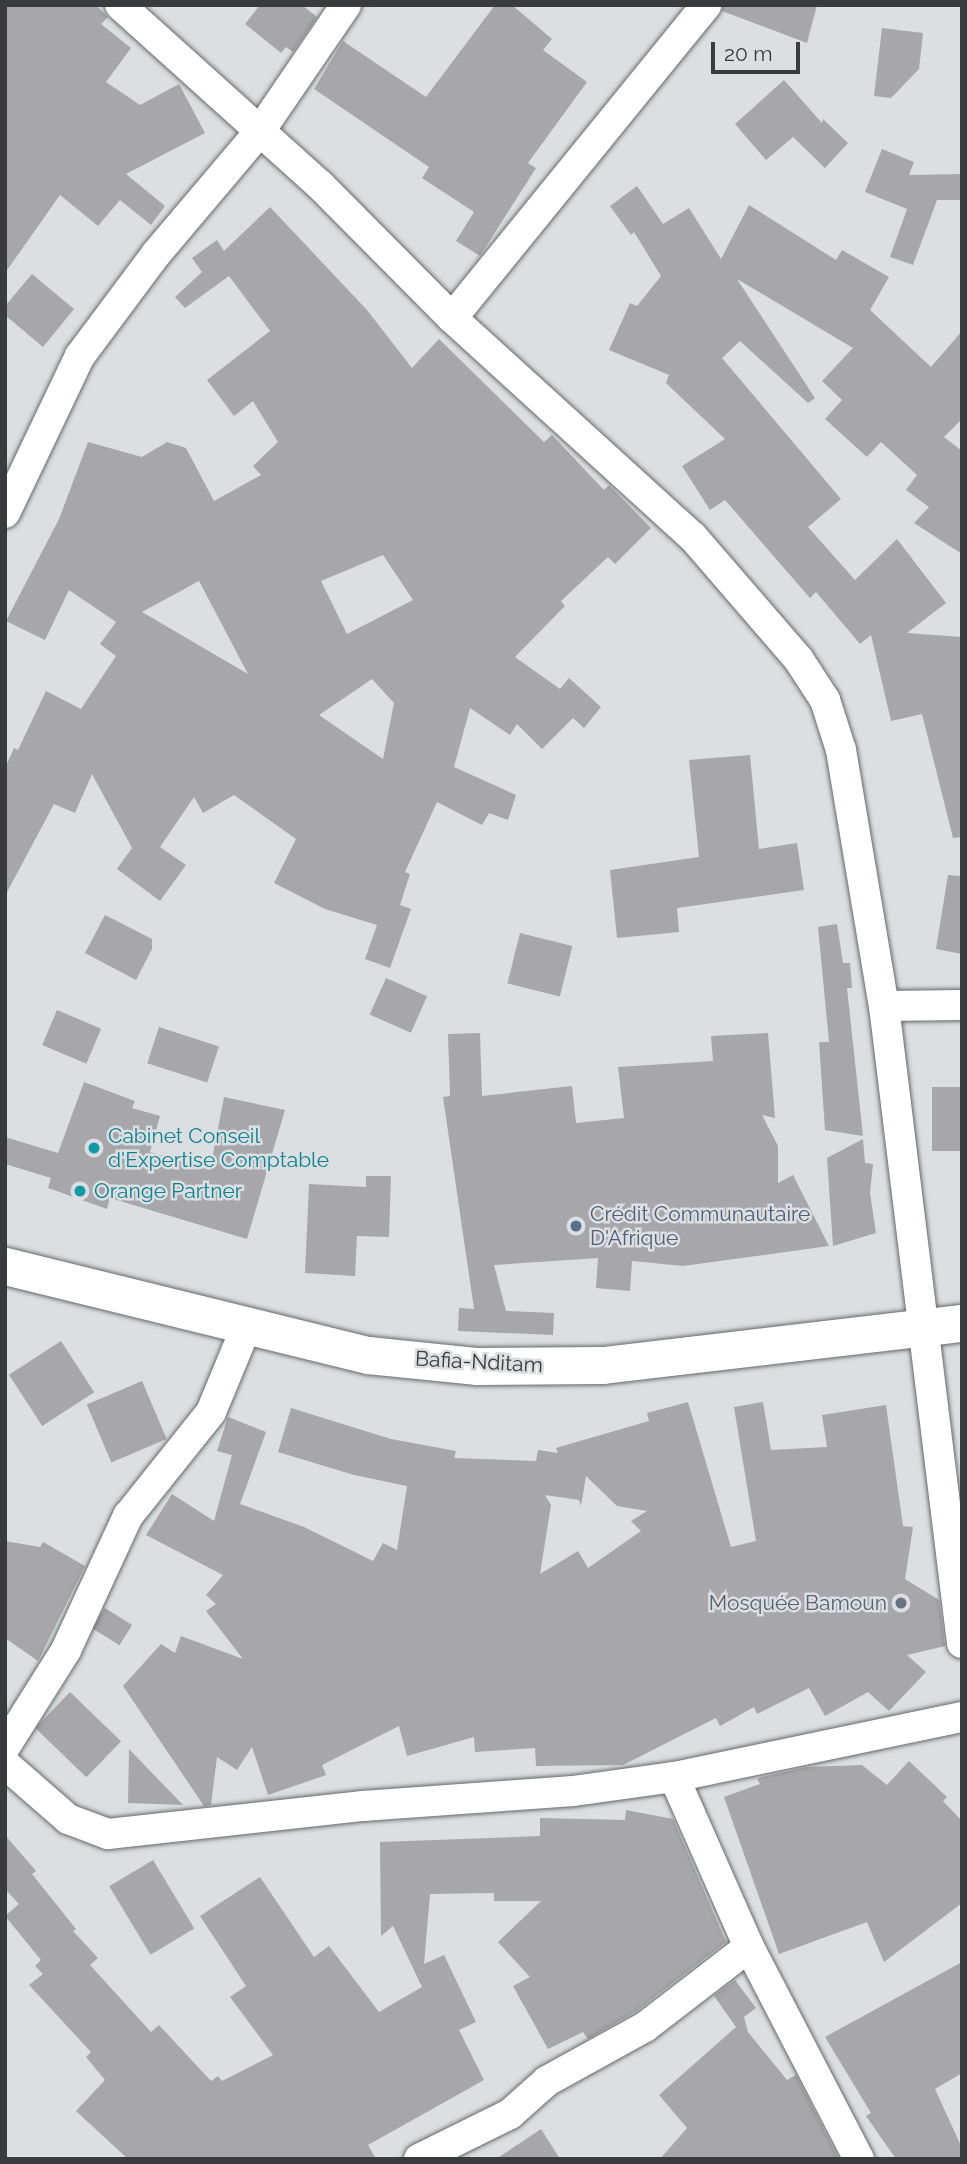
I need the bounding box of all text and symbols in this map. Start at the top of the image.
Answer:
scale bar [715,28,804,72]
text: 20 m [724,41,772,66]
place label: Cabinet Conseil d'Expertise Comptable [108,1123,329,1173]
marker: Cabinet Conseil d'Expertise Comptable [86,1140,102,1156]
place label: Orange Partner [94,1178,242,1204]
marker: Orange Partner [72,1183,88,1199]
place label: Crédit Communautaire D'Afrique [590,1201,810,1251]
marker: Crédit Communautaire D'Afrique [568,1218,584,1234]
street label: Bafia-Nditam [415,1346,543,1378]
place label: Mosquée Bamoun [709,1590,887,1616]
marker: Mosquée Bamoun [893,1595,909,1611]

